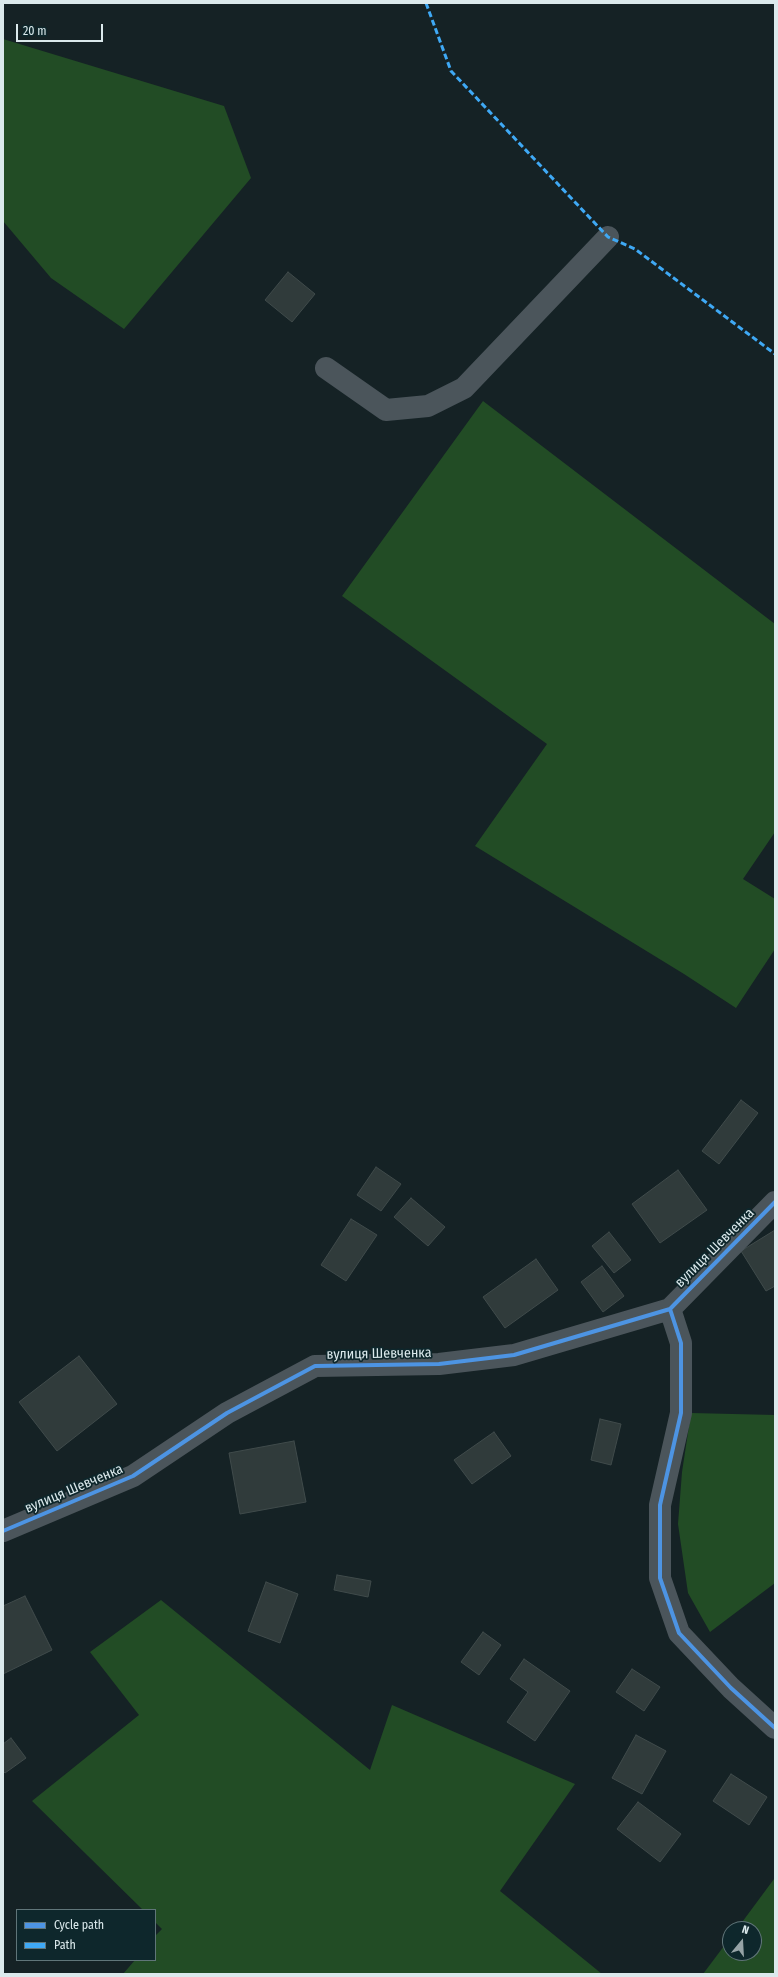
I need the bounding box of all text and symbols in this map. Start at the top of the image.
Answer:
scale bar [18,16,105,42]
text: 20 m [23,24,47,38]
street label: вулиця Шевченка [672,1205,758,1291]
street label: вулиця Шевченка [326,1345,432,1363]
street label: вулиця Шевченка [22,1461,126,1517]
legend [16,1909,156,1961]
text: Cycle path [54,1918,104,1932]
north arrow [722,1921,762,1961]
text: N [740,1923,751,1937]
text: Path [54,1938,76,1952]

